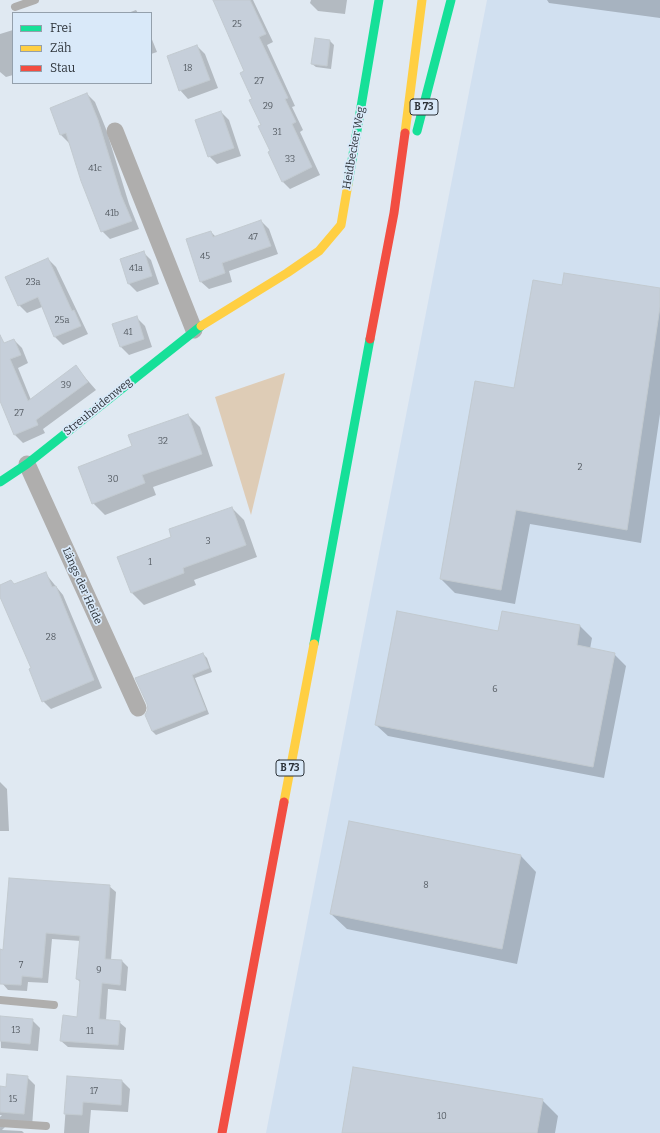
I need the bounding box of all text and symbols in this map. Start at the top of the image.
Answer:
legend [12,12,152,84]
house number: 25 [232,19,242,29]
text: Frei [50,21,72,35]
text: Zäh [50,41,71,55]
text: Stau [50,61,75,75]
house number: 18 [183,63,193,73]
house number: 27 [254,76,264,86]
road number: B 73 [410,99,438,115]
house number: 29 [263,101,273,111]
street label: Heidbecker Weg [340,106,368,190]
house number: 31 [273,127,281,137]
house number: 33 [285,154,295,164]
house number: 41c [88,163,102,173]
house number: 41b [105,208,119,218]
house number: 47 [248,232,258,242]
house number: 45 [200,251,210,261]
house number: 41a [129,263,143,273]
house number: 23a [26,277,40,287]
house number: 25a [55,315,69,325]
house number: 41 [124,327,132,337]
street label: Streuheidenweg [61,375,135,439]
house number: 39 [61,380,71,390]
house number: 27 [14,408,24,418]
house number: 32 [158,436,168,446]
house number: 2 [578,462,582,472]
house number: 30 [108,474,118,484]
house number: 3 [205,536,211,546]
street label: Längs der Heide [59,546,105,626]
house number: 1 [148,557,152,567]
house number: 28 [46,632,56,642]
house number: 6 [492,684,498,694]
road number: B 73 [276,760,304,776]
house number: 8 [423,880,429,890]
house number: 7 [19,960,23,970]
house number: 9 [96,965,102,975]
house number: 13 [12,1025,20,1035]
house number: 11 [86,1026,94,1036]
house number: 17 [90,1086,98,1096]
house number: 15 [9,1094,17,1104]
house number: 10 [437,1111,447,1121]

